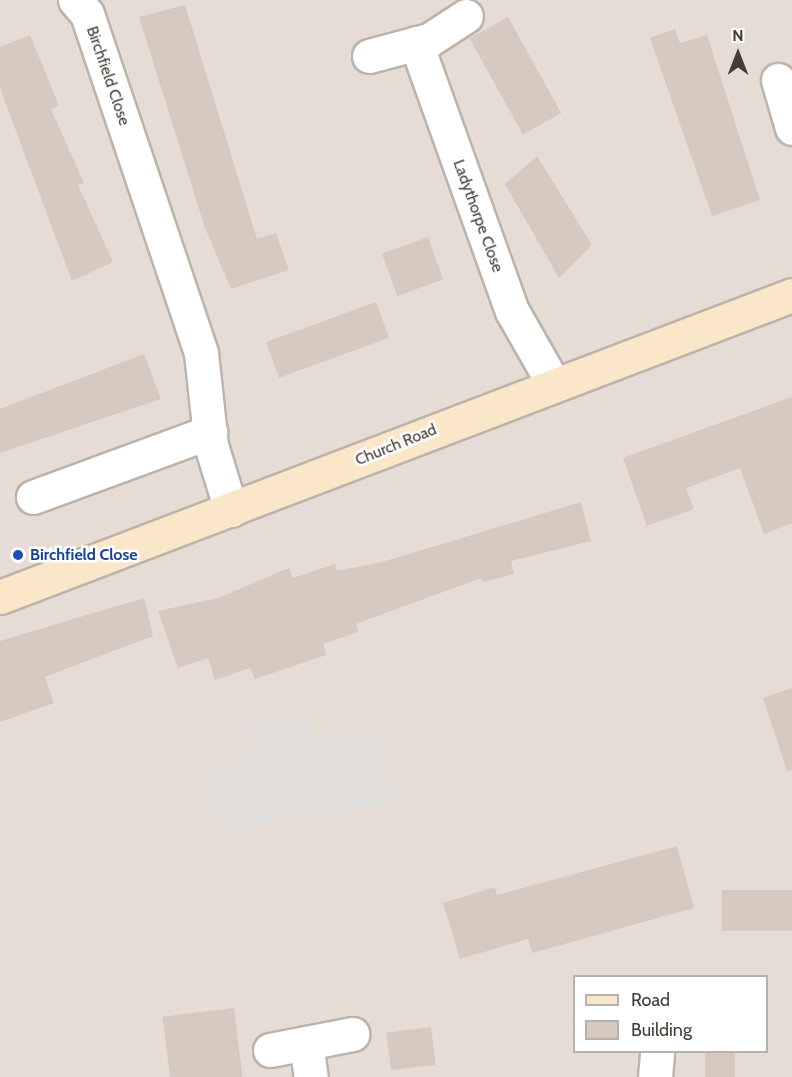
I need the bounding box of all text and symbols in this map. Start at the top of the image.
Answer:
street label: Birchfield Close [82,24,134,128]
north arrow [708,24,768,84]
text: N [732,26,744,45]
street label: Ladythorpe Close [449,157,507,275]
street label: Church Road [353,420,439,470]
place label: Birchfield Close [30,545,137,565]
marker: Birchfield Close [11,548,25,562]
legend [573,975,768,1053]
text: Road [631,989,670,1011]
text: Building [631,1019,692,1041]

